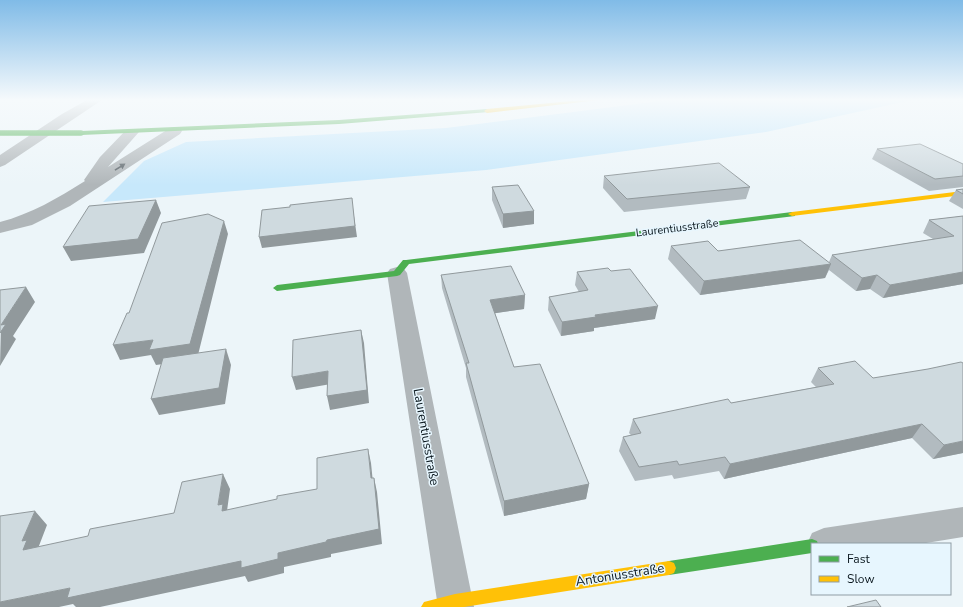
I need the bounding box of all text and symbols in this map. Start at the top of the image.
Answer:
one-way arrow [114,164,126,171]
street label: Laurentiusstraße [635,215,719,241]
street label: Laurentiusstraße [409,387,443,487]
legend [811,543,951,595]
text: Fast [847,551,870,567]
street label: Antoniusstraße [574,559,666,591]
text: Slow [847,571,875,587]

